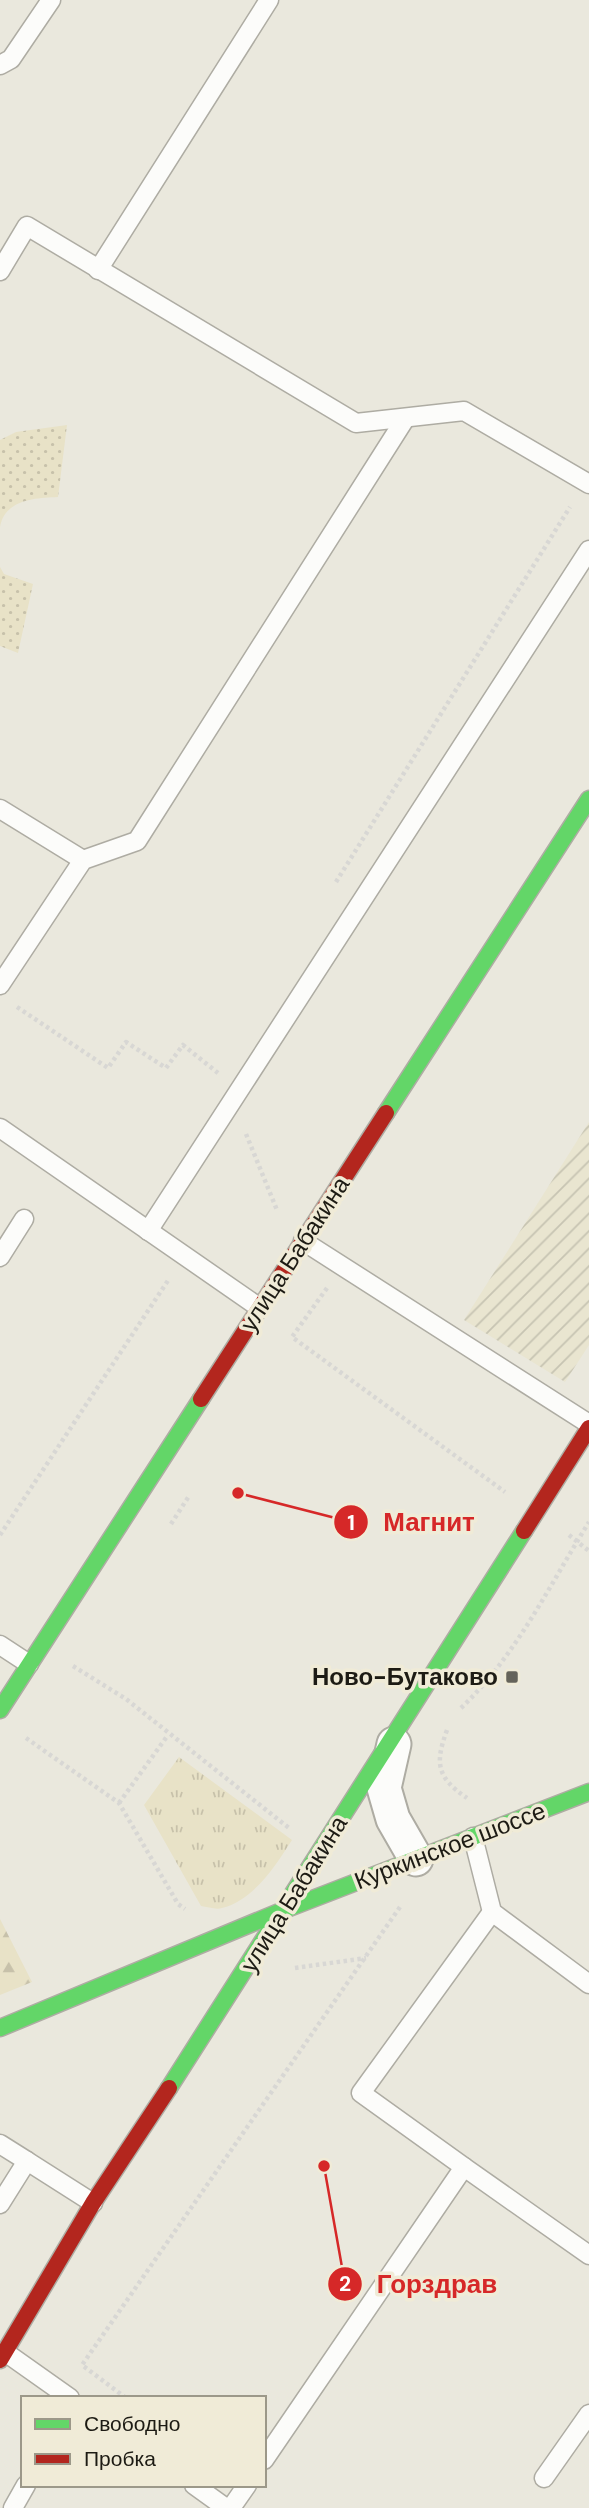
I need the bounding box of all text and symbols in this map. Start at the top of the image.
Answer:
street label: улица Бабакина [233,1170,357,1337]
callout: Магнит [334,1499,489,1546]
text: Магнит [383,1505,475,1539]
text: 1 [347,1509,355,1537]
place label: Ново-Бутаково [312,1661,498,1692]
marker: Ново-Бутаково [504,1669,520,1685]
street label: Куркинское шоссе [350,1795,550,1896]
street label: улица Бабакина [233,1809,354,1978]
callout: Горздрав [327,2261,511,2308]
text: Горздрав [377,2267,497,2301]
text: 2 [339,2270,351,2298]
legend [21,2396,266,2487]
text: Свободно [84,2410,181,2438]
text: Пробка [84,2445,156,2473]

